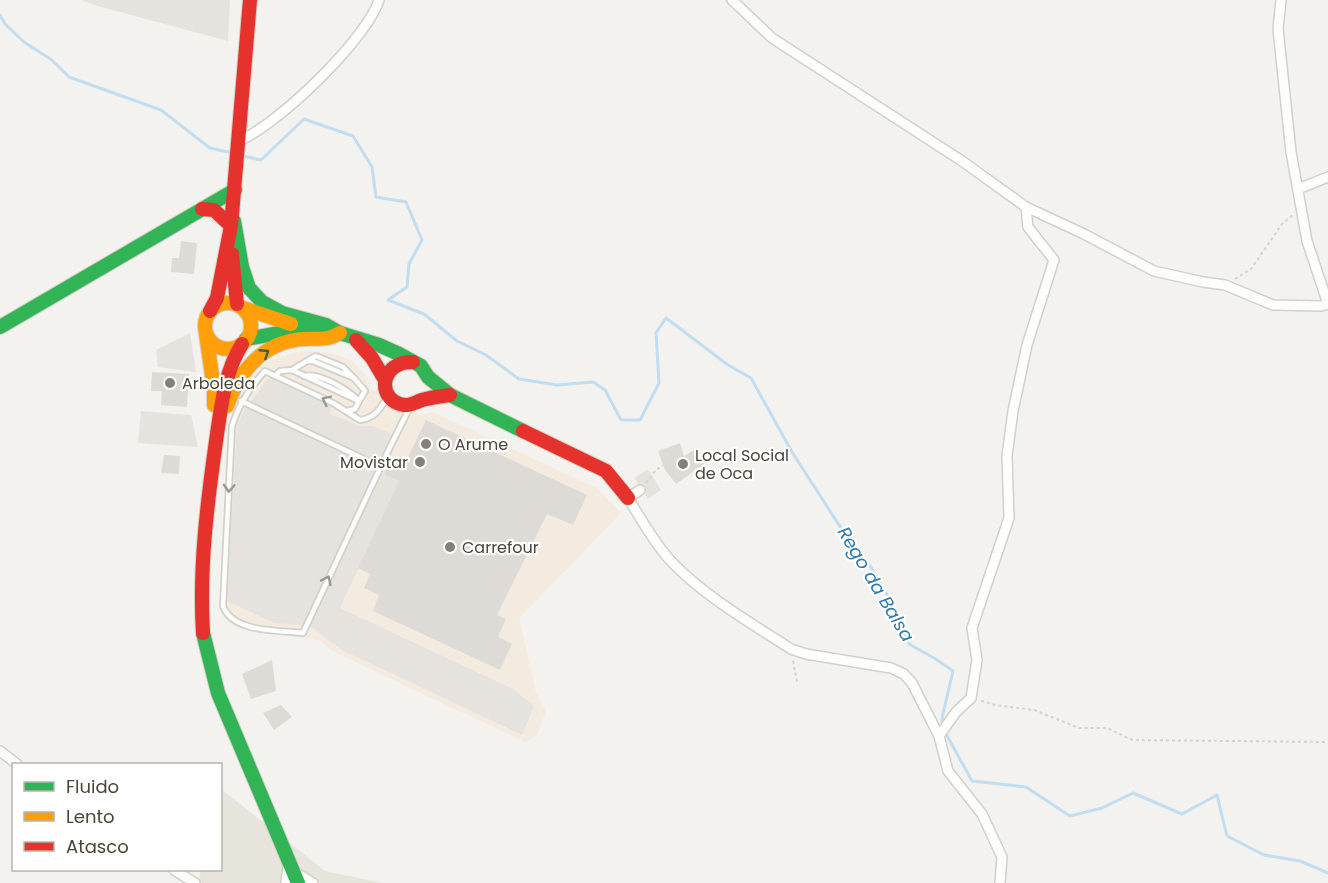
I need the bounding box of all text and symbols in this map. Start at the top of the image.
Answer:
one-way arrow [258,349,269,360]
place label: Arboleda [182,372,255,395]
marker: Arboleda [163,376,177,390]
one-way arrow [322,395,333,407]
place label: O Arume [438,433,508,456]
marker: O Arume [419,437,433,451]
place label: Local Social de Oca [695,444,789,485]
place label: Movistar [340,451,408,474]
marker: Movistar [413,455,427,469]
marker: Local Social de Oca [676,457,690,471]
one-way arrow [223,484,236,493]
water label: Rego da Balsa [832,522,920,646]
place label: Carrefour [462,536,539,559]
marker: Carrefour [443,540,457,554]
one-way arrow [320,576,332,587]
legend [12,763,222,871]
text: Fluido [66,774,119,799]
text: Lento [66,804,115,829]
text: Atasco [66,834,129,859]

